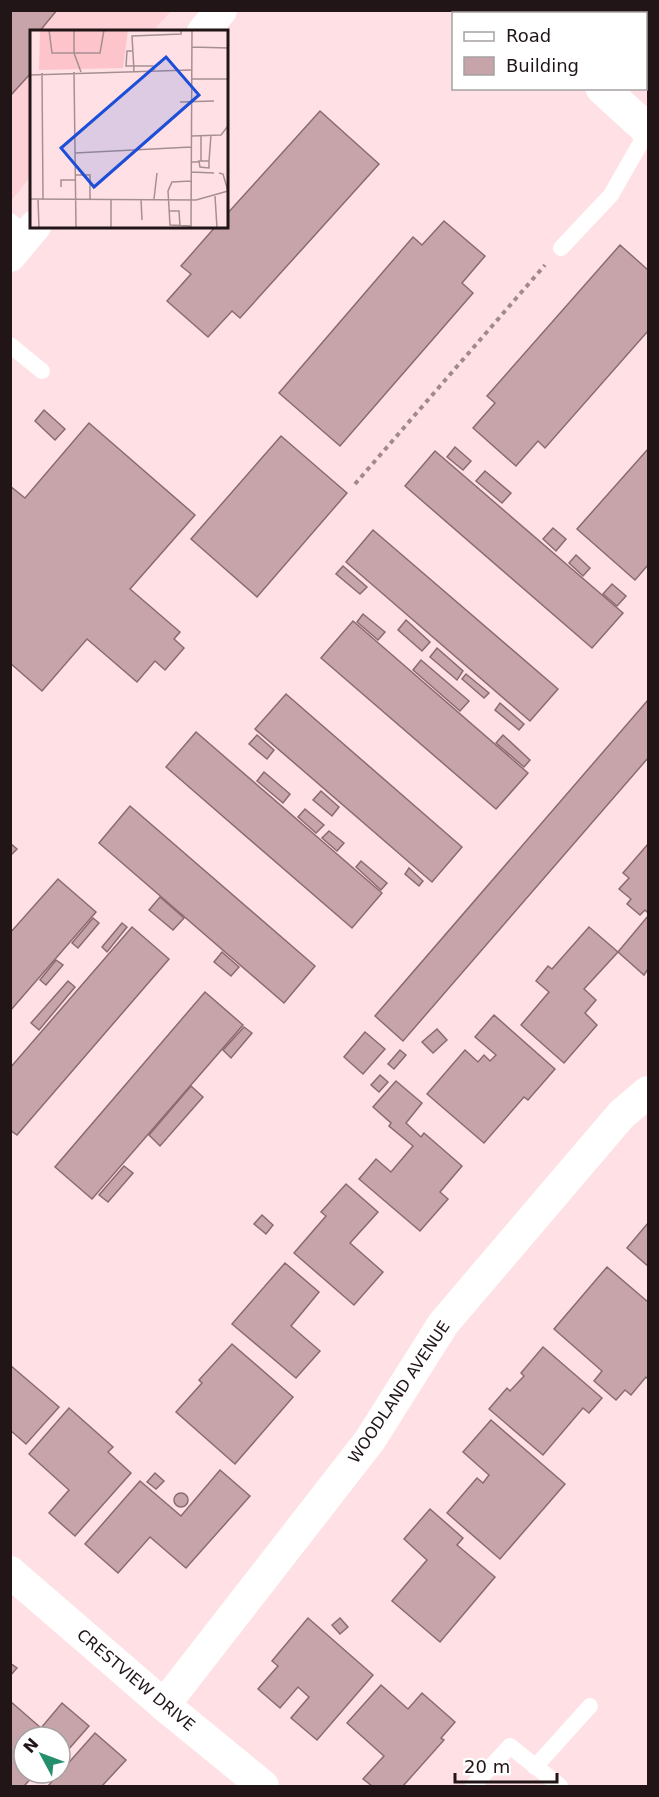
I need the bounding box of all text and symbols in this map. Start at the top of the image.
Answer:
legend [452,12,647,90]
text: Road [506,25,551,46]
inset map [30,30,228,228]
text: Building [506,55,579,76]
street label: WOODLAND AVENUE [344,1317,454,1467]
street label: CRESTVIEW DRIVE [73,1625,199,1735]
north arrow [12,1725,72,1785]
text: N [19,1734,43,1757]
scale bar [455,1746,557,1784]
text: 20 m [464,1756,510,1777]

